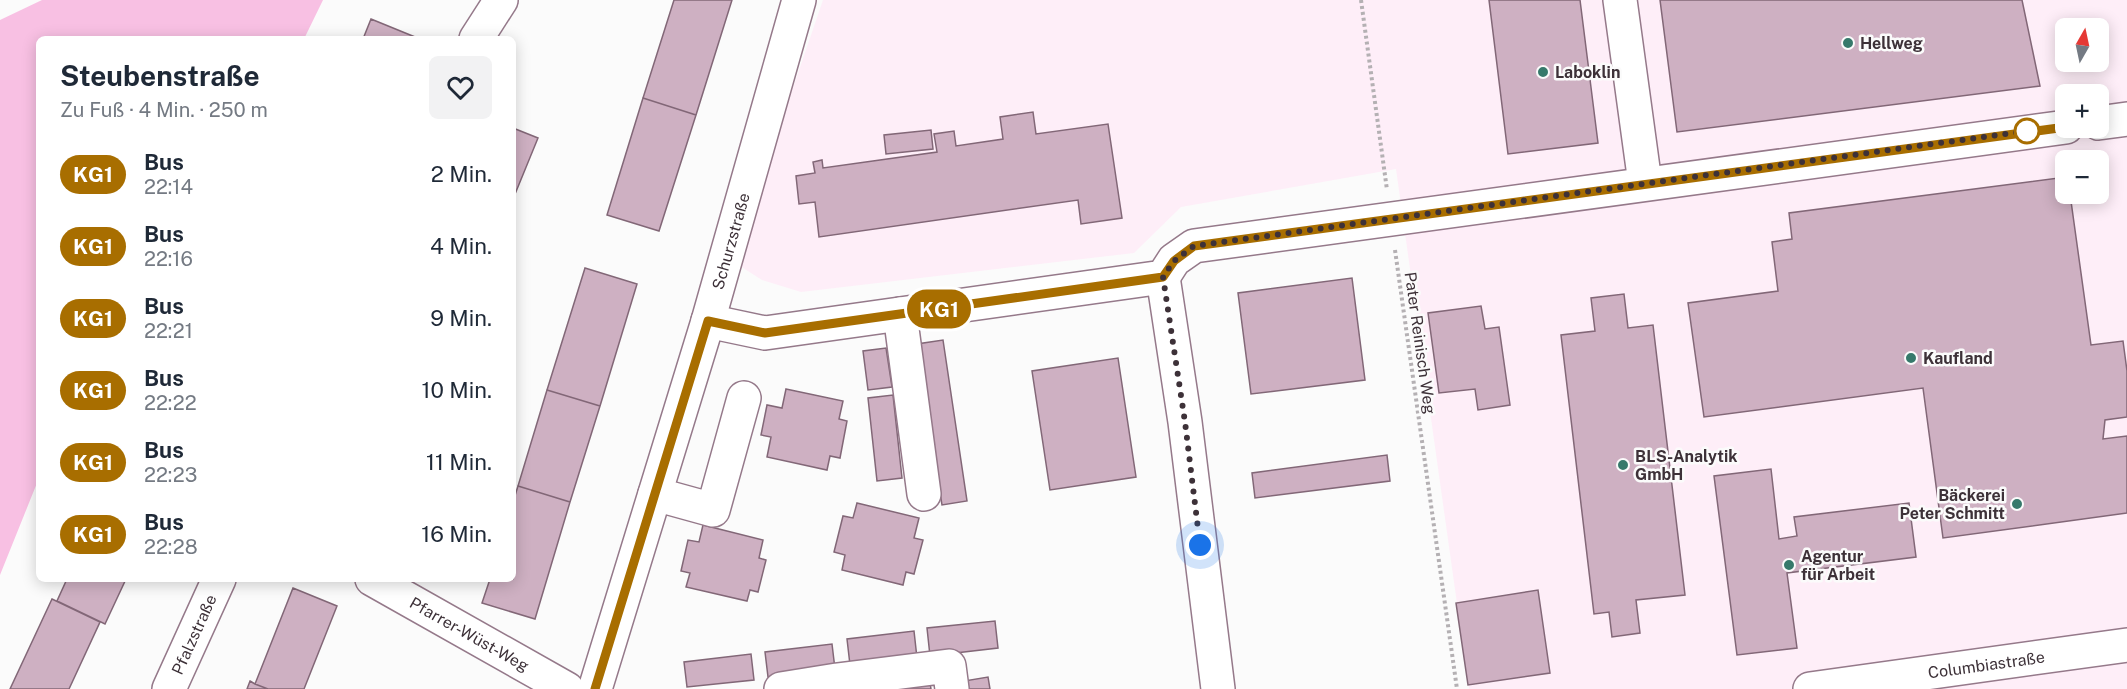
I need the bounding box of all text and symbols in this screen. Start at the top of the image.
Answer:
north arrow [2055,18,2109,72]
map controls [2055,18,2109,204]
place label: Hellweg [1860,34,1923,53]
marker: Hellweg [1841,36,1855,50]
button: heart [429,56,492,119]
text: Steubenstraße [60,59,260,92]
place label: Laboklin [1555,63,1620,82]
marker: Laboklin [1536,65,1550,79]
button: + [2055,84,2109,138]
text: Zu Fuß · 4 Min. · 250 m [60,98,268,122]
unlabelled marker [2014,118,2040,144]
text: Bus [144,149,184,175]
button: − [2055,150,2109,204]
text: 2 Min. [431,161,492,187]
text: KG1 [73,162,113,187]
text: 22:14 [144,175,193,199]
street label: Schurzstraße [708,191,753,292]
text: Bus [144,221,184,247]
text: 4 Min. [430,233,492,259]
text: KG1 [73,234,113,259]
text: 22:16 [144,247,193,271]
street label: Pater Reinisch Weg [1401,271,1439,415]
line badge: KG1 [904,290,974,328]
text: Bus [144,293,184,319]
text: KG1 [919,297,959,322]
text: 9 Min. [430,305,492,331]
text: KG1 [73,306,113,331]
text: 22:21 [144,319,193,343]
place label: Kaufland [1923,349,1993,368]
marker: Kaufland [1904,351,1918,365]
text: Bus [144,365,184,391]
text: 10 Min. [422,377,492,403]
text: KG1 [73,378,113,403]
text: 22:22 [144,391,197,415]
text: Bus [144,437,184,463]
place label: BLS-Analytik GmbH [1635,447,1737,484]
text: 11 Min. [426,449,492,475]
text: KG1 [73,450,113,475]
marker: BLS-Analytik GmbH [1616,458,1630,472]
text: 22:23 [144,463,197,487]
place label: Bäckerei Peter Schmitt [1900,486,2005,523]
marker: Bäckerei Peter Schmitt [2010,497,2024,511]
text: Bus [144,509,184,535]
text: 16 Min. [421,521,492,547]
text: KG1 [73,522,113,547]
your location [1185,530,1215,560]
text: 22:28 [144,535,198,559]
place label: Agentur für Arbeit [1801,547,1876,584]
marker: Agentur für Arbeit [1782,558,1796,572]
street label: Pfalzstraße [167,591,220,677]
street label: Pfarrer-Wüst-Weg [407,593,533,675]
street label: Columbiastraße [1927,647,2046,682]

